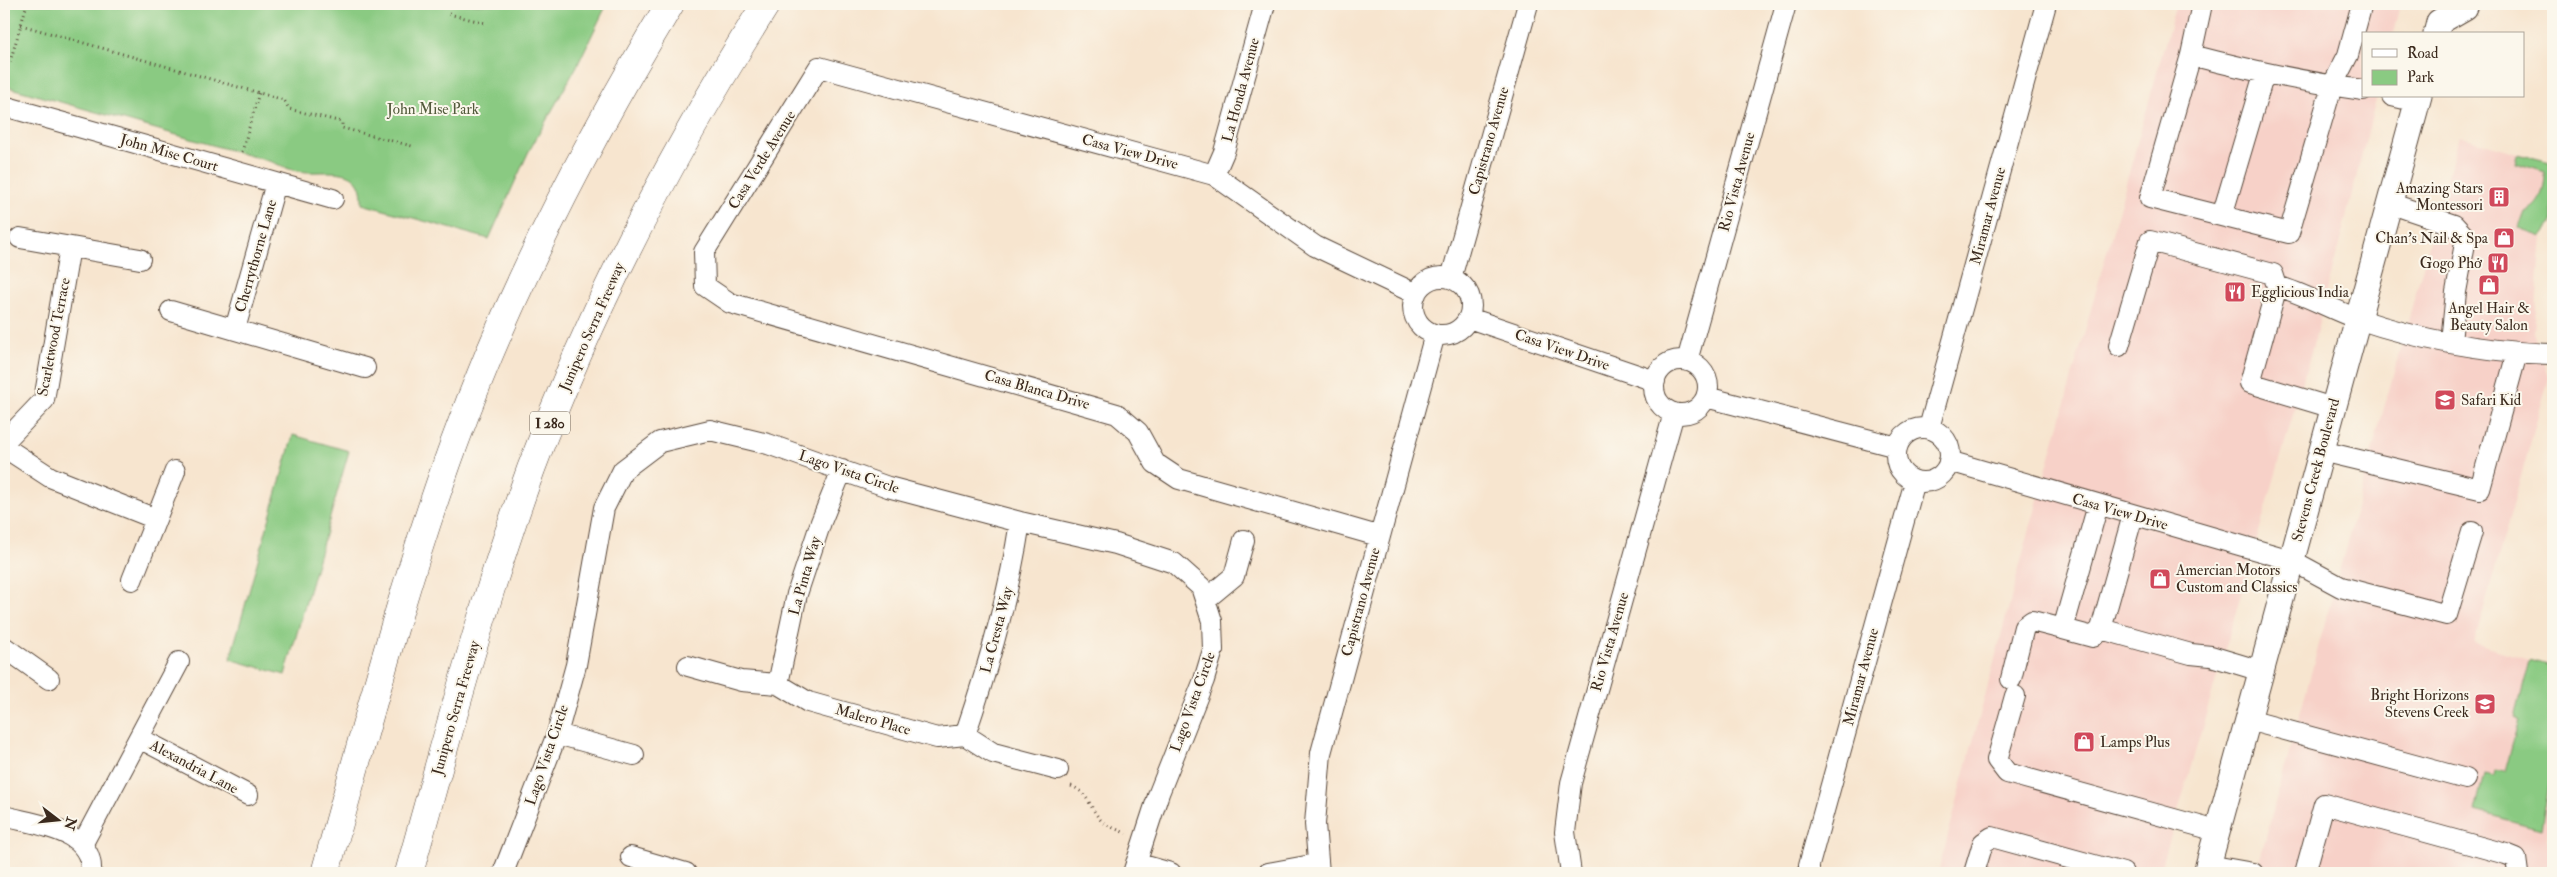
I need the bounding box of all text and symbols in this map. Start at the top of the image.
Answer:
legend [2362,32,2524,98]
street label: La Honda Avenue [1218,36,1264,144]
text: Road [2407,44,2439,63]
text: Park [2407,68,2434,87]
street label: Capistrano Avenue [1464,85,1515,198]
park label: John Mise Park [386,100,479,120]
street label: Casa Verde Avenue [724,107,800,213]
street label: John Mise Court [117,130,220,177]
street label: Casa View Drive [1080,130,1180,174]
street label: Rio Vista Avenue [1715,130,1759,234]
street label: Miramar Avenue [1966,165,2010,267]
place label: Amazing Stars Montessori [2395,179,2483,215]
building icon: Amazing Stars Montessori [2487,185,2511,209]
street label: Cherrythorne Lane [231,197,281,315]
shop icon: Chan's Nail & Spa [2492,226,2516,250]
place label: Chan's Nail & Spa [2375,229,2489,249]
restaurant icon: Gogo Phở [2486,251,2510,275]
place label: Gogo Phở [2420,254,2483,273]
street label: Junipero Serra Freeway [555,259,630,396]
shop icon: Angel Hair & Beauty Salon [2477,273,2501,297]
street label: Scarletwood Terrace [33,276,75,398]
restaurant icon: Egglicious India [2223,280,2247,304]
place label: Egglicious India [2251,283,2350,302]
place label: Angel Hair & Beauty Salon [2447,299,2530,335]
street label: Casa View Drive [1512,325,1612,375]
street label: Casa Blanca Drive [982,366,1092,414]
school or university icon: Safari Kid [2433,388,2457,412]
place label: Safari Kid [2461,391,2522,410]
street label: Stevens Creek Boulevard [2288,396,2344,544]
road number: I 280 [530,412,570,434]
street label: Lago Vista Circle [796,446,902,498]
street label: Casa View Drive [2070,489,2170,535]
street label: La Pinta Way [785,534,825,618]
street label: Capistrano Avenue [1337,546,1386,659]
place label: Amercian Motors Custom and Classics [2175,561,2297,597]
shop icon: Amercian Motors Custom and Classics [2148,567,2172,591]
street label: La Cresta Way [976,584,1018,675]
street label: Rio Vista Avenue [1587,590,1633,694]
street label: Miramar Avenue [1839,626,1883,728]
street label: Junipero Serra Freeway [427,638,485,779]
street label: Lago Vista Circle [1166,649,1220,755]
place label: Bright Horizons Stevens Creek [2370,686,2469,722]
school or university icon: Bright Horizons Stevens Creek [2473,692,2497,716]
street label: Malero Place [833,700,913,740]
street label: Lago Vista Circle [521,702,573,808]
shop icon: Lamps Plus [2072,730,2096,754]
place label: Lamps Plus [2100,733,2170,753]
street label: Alexandria Lane [146,735,241,798]
north arrow [32,794,82,844]
text: N [60,814,80,832]

